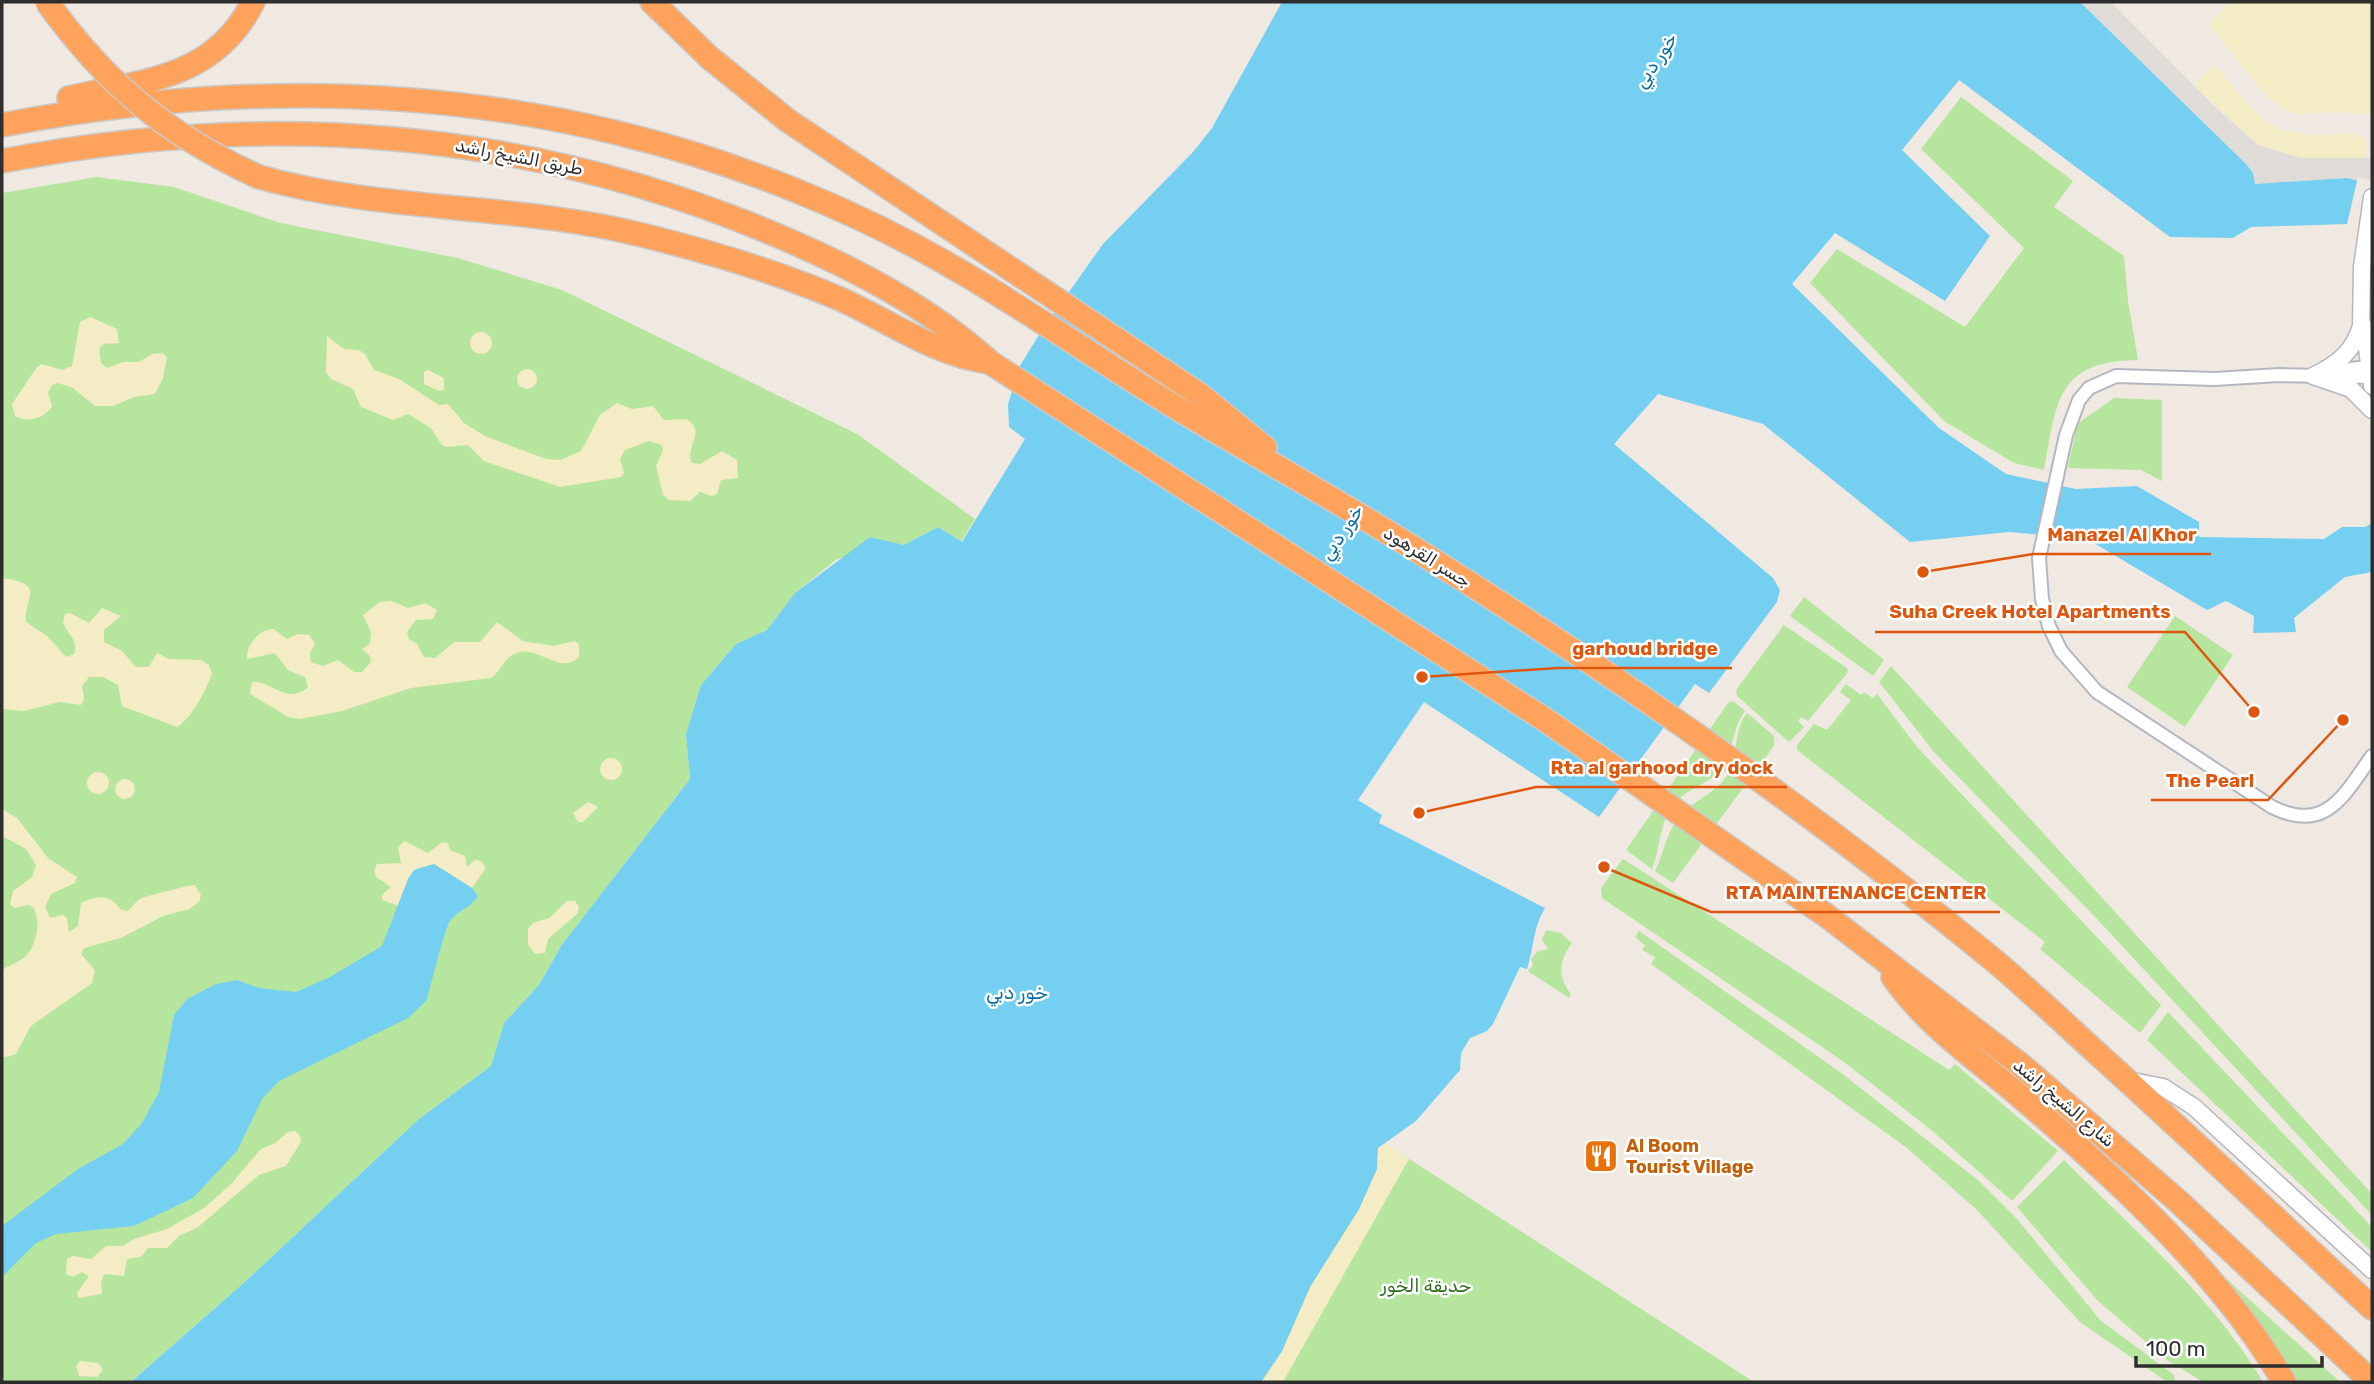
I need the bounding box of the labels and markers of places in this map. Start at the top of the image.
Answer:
callout: Manazel Al Khor [2033,514,2211,554]
callout: Suha Creek Hotel Apartments [1875,592,2185,632]
callout: garhoud bridge [1558,628,1732,668]
callout: Rta al garhood dry dock [1536,747,1787,787]
callout: The Pearl [2151,760,2268,800]
callout: RTA MAINTENANCE CENTER [1711,872,2000,912]
place label: Al Boom Tourist Village [1626,1135,1754,1178]
restaurant icon: Al Boom Tourist Village [1582,1137,1620,1175]

